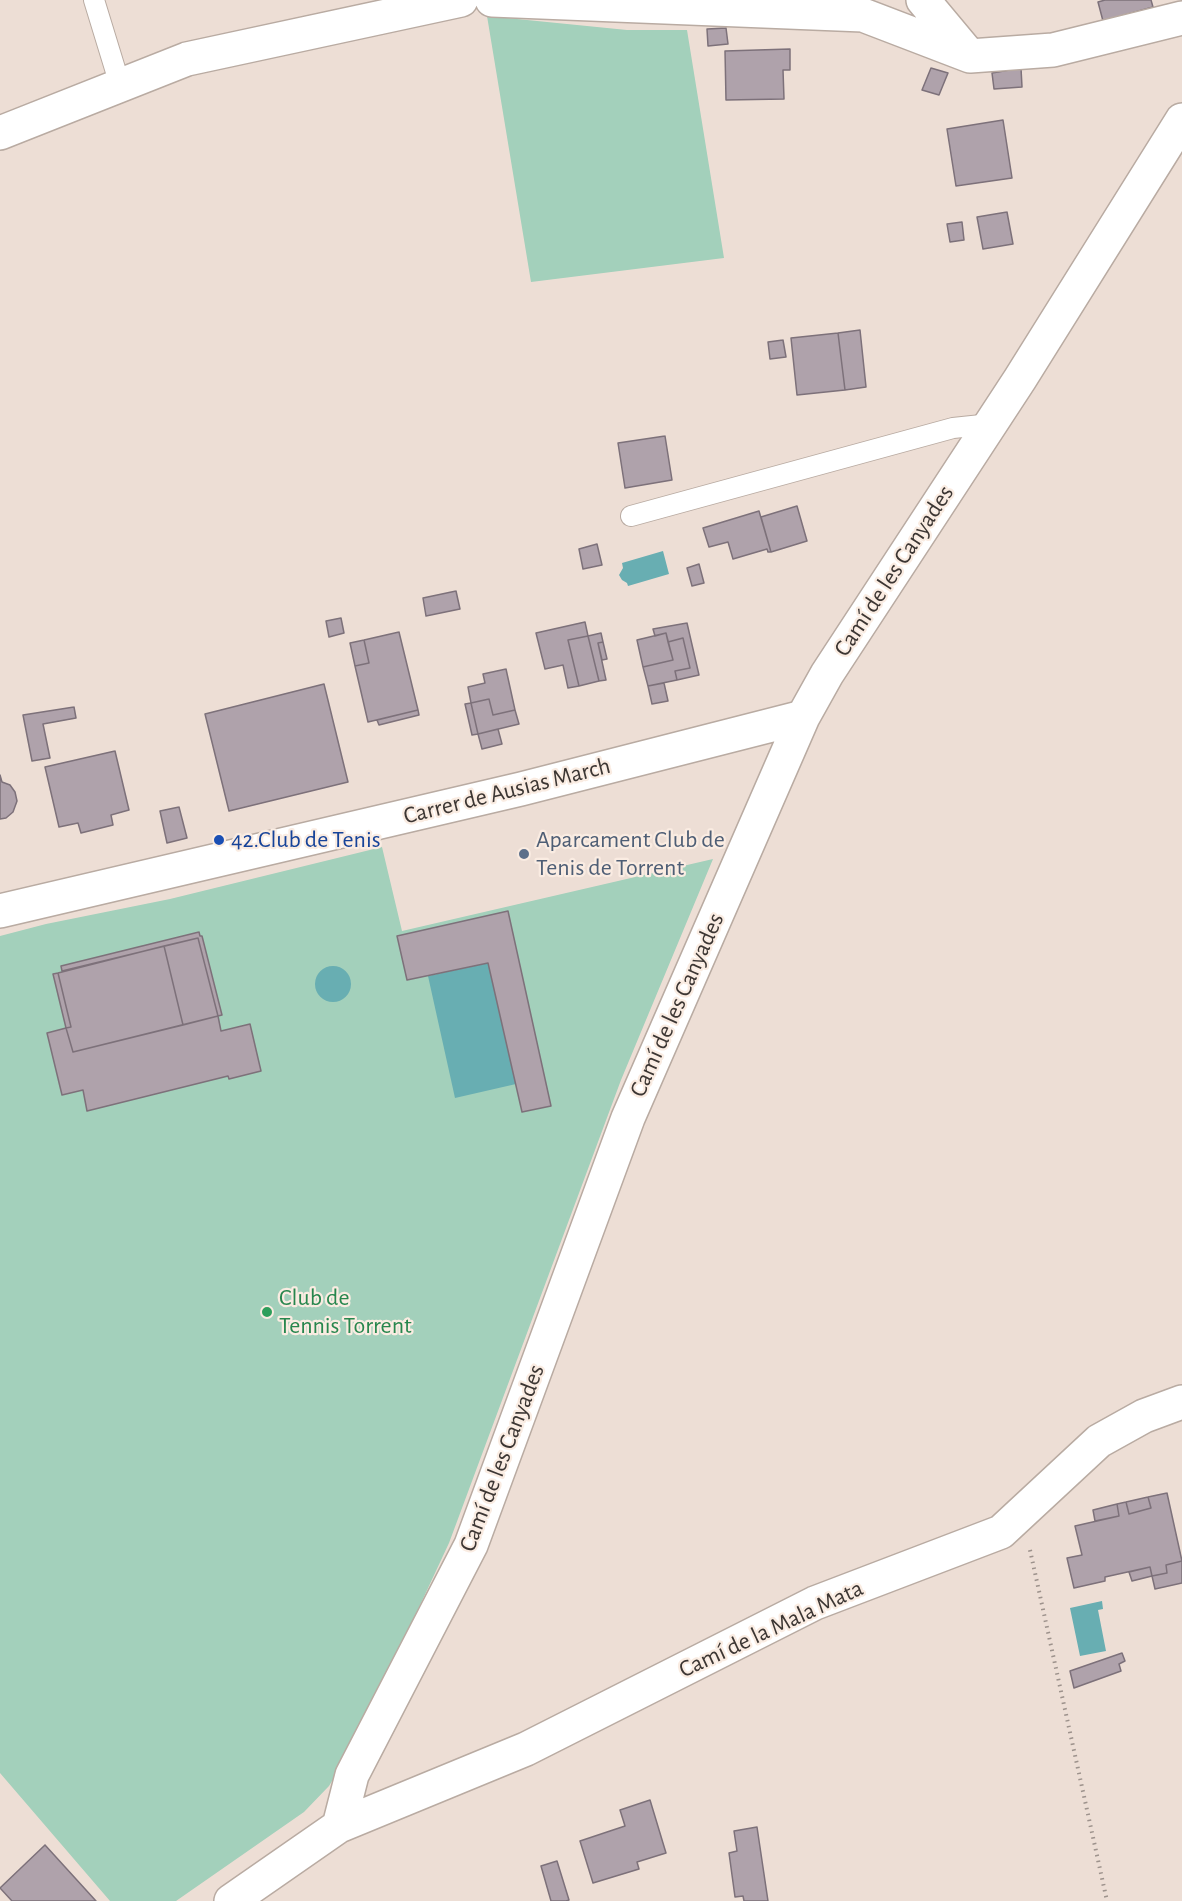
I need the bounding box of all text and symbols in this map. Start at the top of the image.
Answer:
street label: Camí de les Canyades [828,480,960,662]
street label: Carrer de Ausias March [401,751,613,831]
place label: 42.Club de Tenis [231,826,381,854]
place label: Aparcament Club de Tenis de Torrent [536,826,725,882]
marker: 42.Club de Tenis [212,833,226,847]
marker: Aparcament Club de Tenis de Torrent [517,847,531,861]
street label: Camí de les Canyades [624,909,730,1101]
place label: Club de Tennis Torrent [279,1284,412,1340]
marker: Club de Tennis Torrent [260,1305,274,1319]
street label: Camí de les Canyades [453,1360,551,1556]
street label: Camí de la Mala Mata [674,1574,868,1684]

